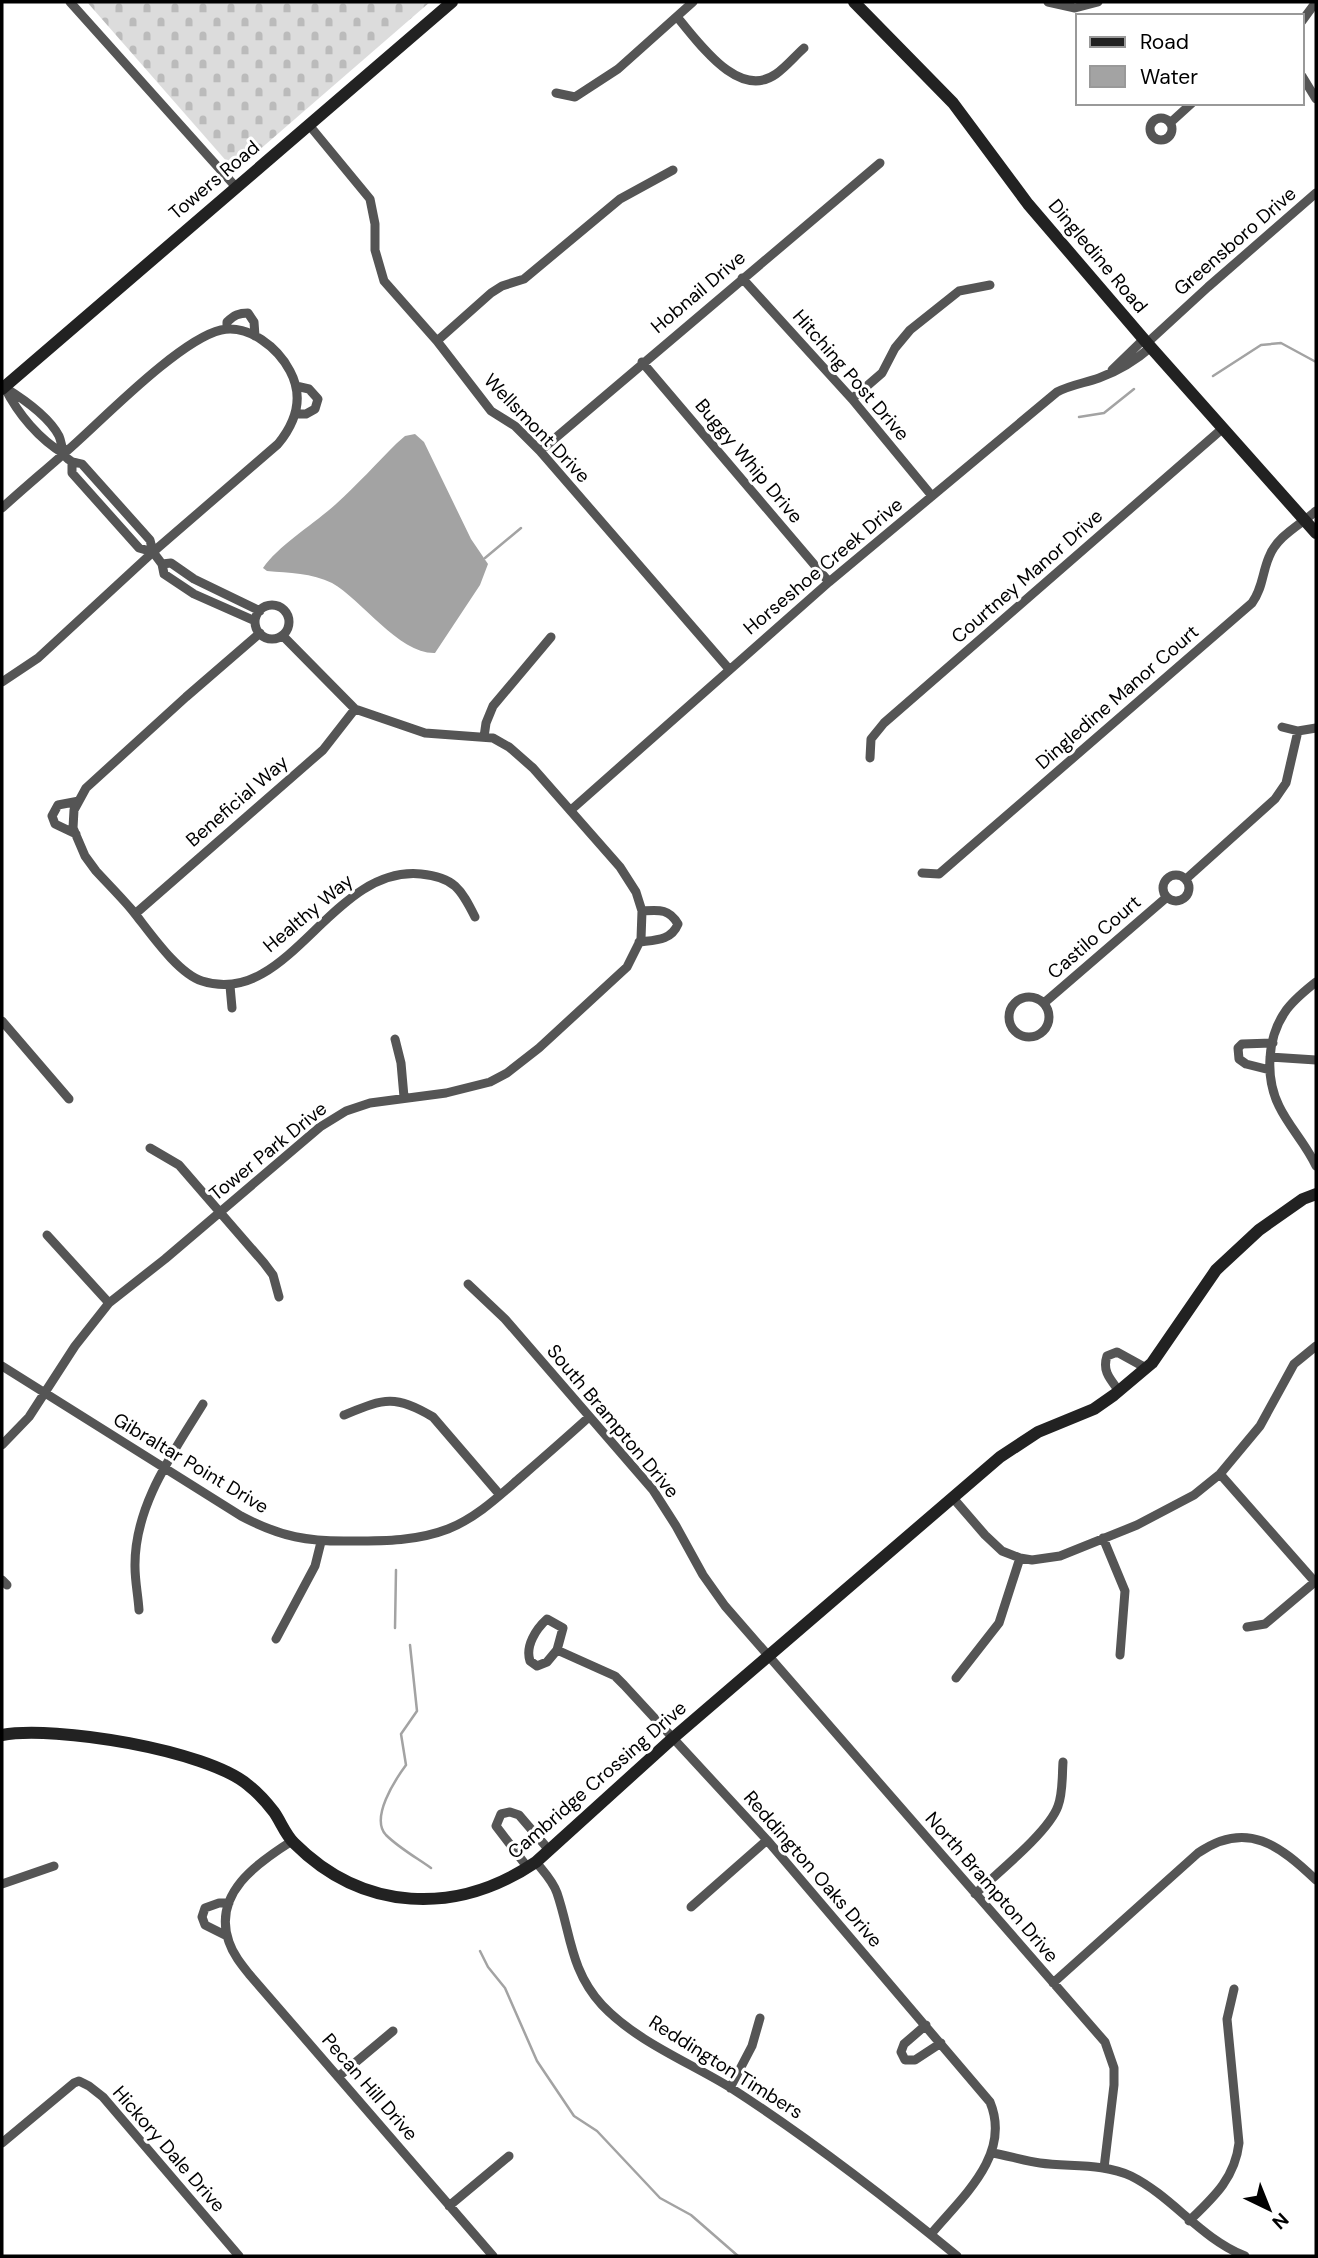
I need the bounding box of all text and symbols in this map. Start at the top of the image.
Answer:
legend [1076,14,1304,105]
text: Road [1140,28,1189,56]
text: Water [1140,63,1198,91]
street label: Towers Road [164,135,264,225]
street label: Greensboro Drive [1169,181,1301,301]
street label: Dingledine Road [1043,194,1153,318]
street label: Hobnail Drive [645,245,751,339]
street label: Hitching Post Drive [787,304,915,446]
street label: Wellsmont Drive [478,368,596,488]
street label: Buggy Whip Drive [690,394,808,528]
street label: Horseshoe Creek Drive [738,492,908,640]
street label: Courtney Manor Drive [946,503,1108,649]
street label: Dingledine Manor Court [1030,619,1204,775]
street label: Beneficial Way [181,749,294,852]
street label: Healthy Way [258,868,359,958]
street label: Castilo Court [1042,890,1146,984]
street label: Tower Park Drive [204,1096,332,1206]
street label: South Brampton Drive [541,1339,685,1503]
street label: Gibraltar Point Drive [109,1407,273,1519]
street label: Cambridge Crossing Drive [502,1695,692,1865]
street label: Reddington Oaks Drive [738,1786,888,1952]
street label: North Brampton Drive [920,1807,1064,1967]
street label: Reddington Timbers [644,2009,808,2125]
street label: Pecan Hill Drive [316,2028,424,2146]
street label: Hickory Dale Drive [107,2081,231,2217]
north arrow [1234,2174,1304,2244]
text: N [1267,2207,1294,2235]

